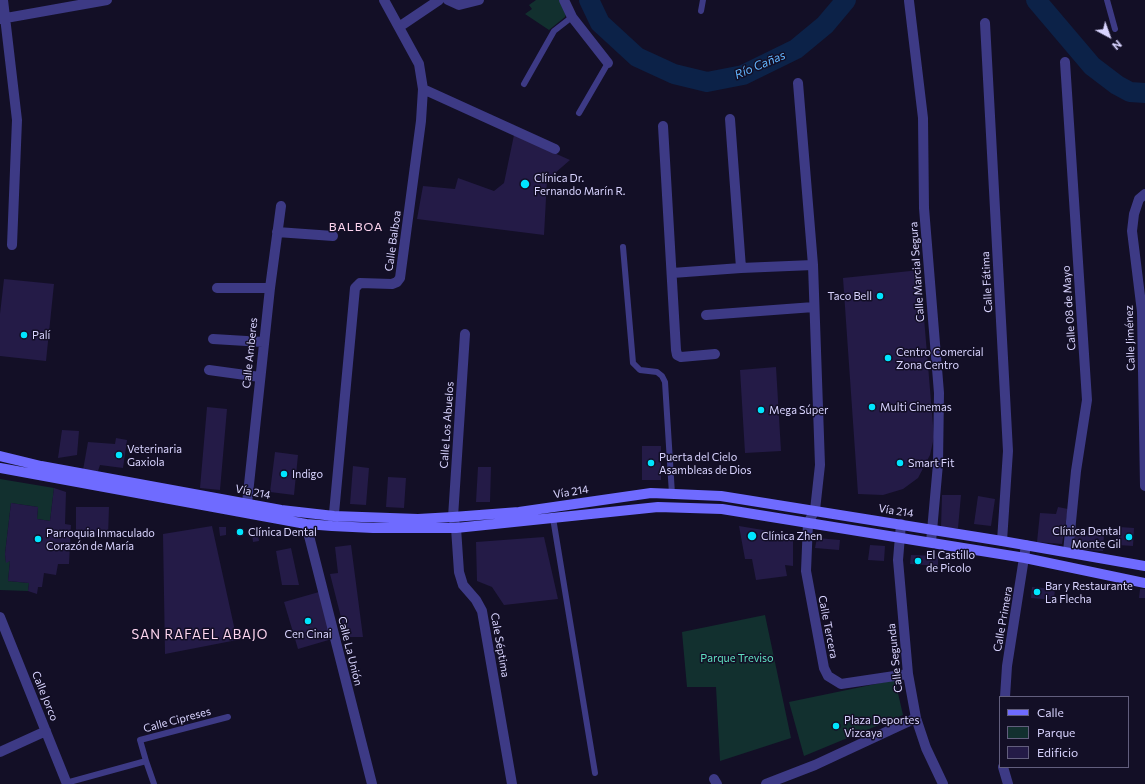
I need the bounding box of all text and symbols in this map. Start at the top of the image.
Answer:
north arrow [1089,16,1129,56]
text: N [1110,38,1125,53]
water label: Río Cañas [732,48,788,82]
place label: Clínica Dr. Fernando Marín R. [534,171,625,197]
marker: Clínica Dr. Fernando Marín R. [519,178,531,190]
street label: Calle Balboa [382,210,404,272]
district label: BALBOA [329,220,383,234]
street label: Calle Marcial Segura [907,221,927,323]
street label: Calle Fátima [979,251,995,313]
street label: Calle 08 de Mayo [1059,265,1079,351]
place label: Taco Bell [828,289,872,303]
marker: Taco Bell [875,291,885,301]
street label: Calle Jiménez [1122,305,1138,371]
street label: Calle Amberes [240,317,260,389]
place label: Palí [32,328,50,342]
marker: Palí [19,330,29,340]
place label: Centro Comercial Zona Centro [896,345,984,371]
marker: Centro Comercial Zona Centro [883,353,893,363]
street label: Calle Los Abuelos [437,381,457,469]
place label: Multi Cinemas [880,400,952,414]
marker: Multi Cinemas [867,402,877,412]
place label: Mega Súper [769,403,828,417]
marker: Mega Súper [756,405,766,415]
place label: Veterinaria Gaxiola [127,442,182,468]
marker: Veterinaria Gaxiola [114,450,124,460]
place label: Puerta del Cielo Asambleas de Dios [659,450,752,476]
place label: Smart Fit [908,456,954,470]
marker: Puerta del Cielo Asambleas de Dios [646,458,656,468]
marker: Smart Fit [895,458,905,468]
place label: Indigo [292,467,323,481]
marker: Indigo [279,469,289,479]
street label: Vía 214 [234,482,272,502]
street label: Vía 214 [552,483,590,501]
street label: Vía 214 [877,502,915,520]
place label: Clínica Dental Monte Gil [1052,524,1121,550]
place label: Clínica Dental [248,525,317,539]
place label: Parroquia Inmaculado Corazón de María [46,526,155,552]
marker: Clínica Dental [235,527,245,537]
place label: Clínica Zhen [761,529,822,543]
marker: Clínica Zhen [746,530,758,542]
marker: Clínica Dental Monte Gil [1124,532,1134,542]
marker: Parroquia Inmaculado Corazón de María [33,534,43,544]
place label: El Castillo de Picolo [926,548,975,574]
marker: El Castillo de Picolo [913,556,923,566]
place label: Bar y Restaurante La Flecha [1045,579,1133,605]
street label: Calle Primera [991,585,1015,653]
marker: Bar y Restaurante La Flecha [1032,587,1042,597]
street label: Calle Tercera [815,594,841,660]
street label: Cale Séptima [488,612,512,678]
street label: Calle La Unión [335,615,365,687]
marker: Cen Cinai [303,616,313,626]
street label: Calle Segunda [885,623,905,693]
district label: SAN RAFAEL ABAJO [132,627,268,643]
place label: Cen Cinai [285,627,331,641]
park label: Parque Treviso [700,651,774,665]
street label: Calle Jorco [29,669,61,723]
legend [999,696,1129,768]
street label: Calle Cipreses [142,705,212,735]
text: Calle [1037,705,1064,719]
place label: Plaza Deportes Vizcaya [844,713,919,739]
marker: Plaza Deportes Vizcaya [831,721,841,731]
text: Parque [1037,725,1075,739]
text: Edificio [1037,745,1078,759]

